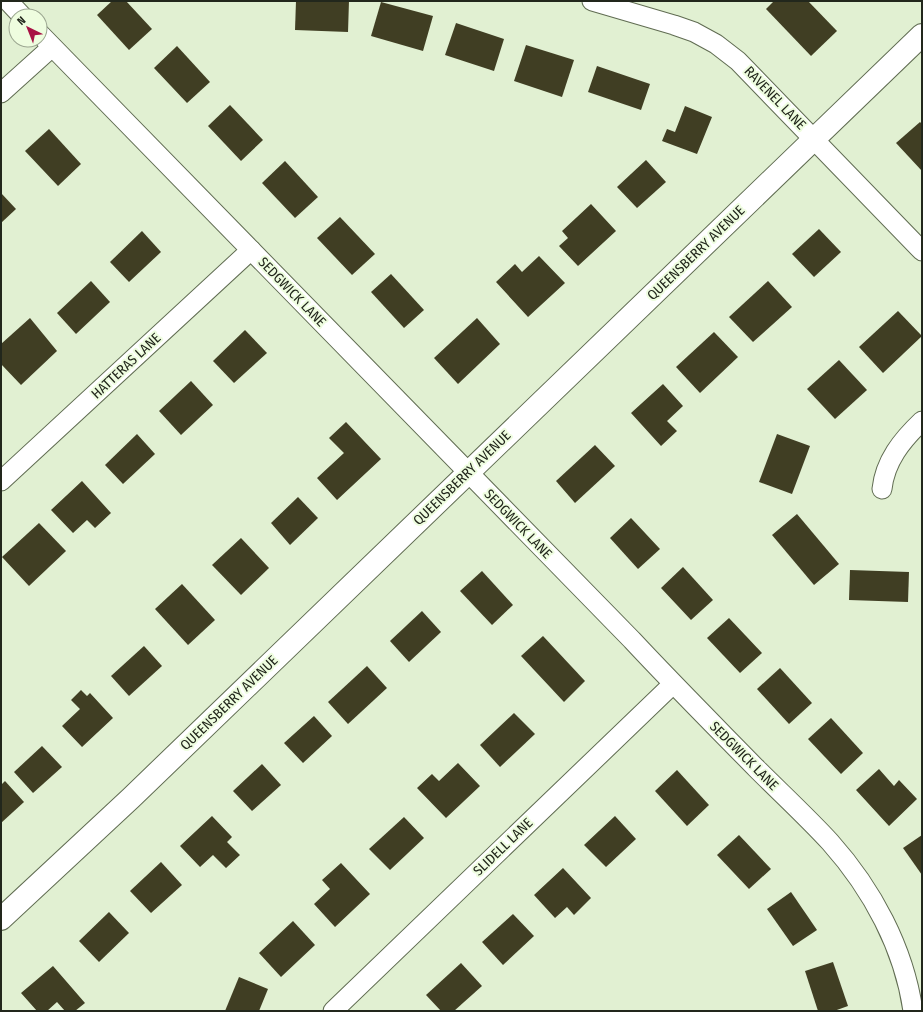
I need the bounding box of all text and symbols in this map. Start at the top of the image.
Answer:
north arrow [8,8,48,48]
text: N [15,14,28,28]
street label: RAVENEL LANE [741,63,810,134]
street label: QUEENSBERRY AVENUE [644,202,749,304]
street label: SEDGWICK LANE [255,254,330,331]
street label: HATTERAS LANE [88,329,164,402]
street label: QUEENSBERRY AVENUE [410,427,515,529]
street label: SEDGWICK LANE [481,486,556,563]
street label: QUEENSBERRY AVENUE [177,652,282,754]
street label: SEDGWICK LANE [706,718,782,794]
street label: SLIDELL LANE [470,814,536,879]

